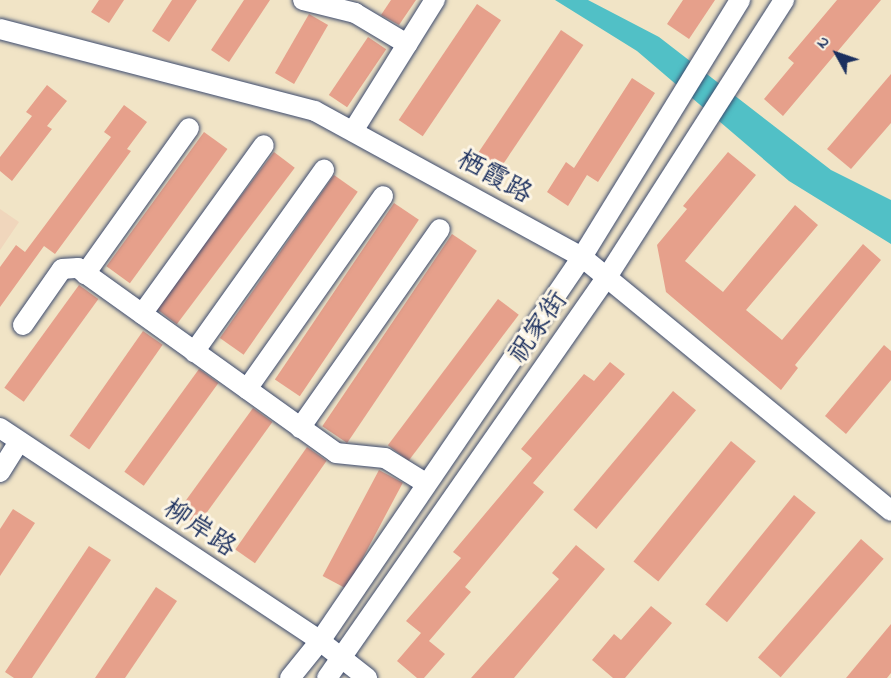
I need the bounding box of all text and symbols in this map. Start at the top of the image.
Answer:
north arrow [807,24,867,84]
text: N [811,31,836,54]
street label: 栖霞路 [451,144,537,212]
street label: 祝家街 [502,286,576,370]
street label: 柳岸路 [156,493,242,565]

